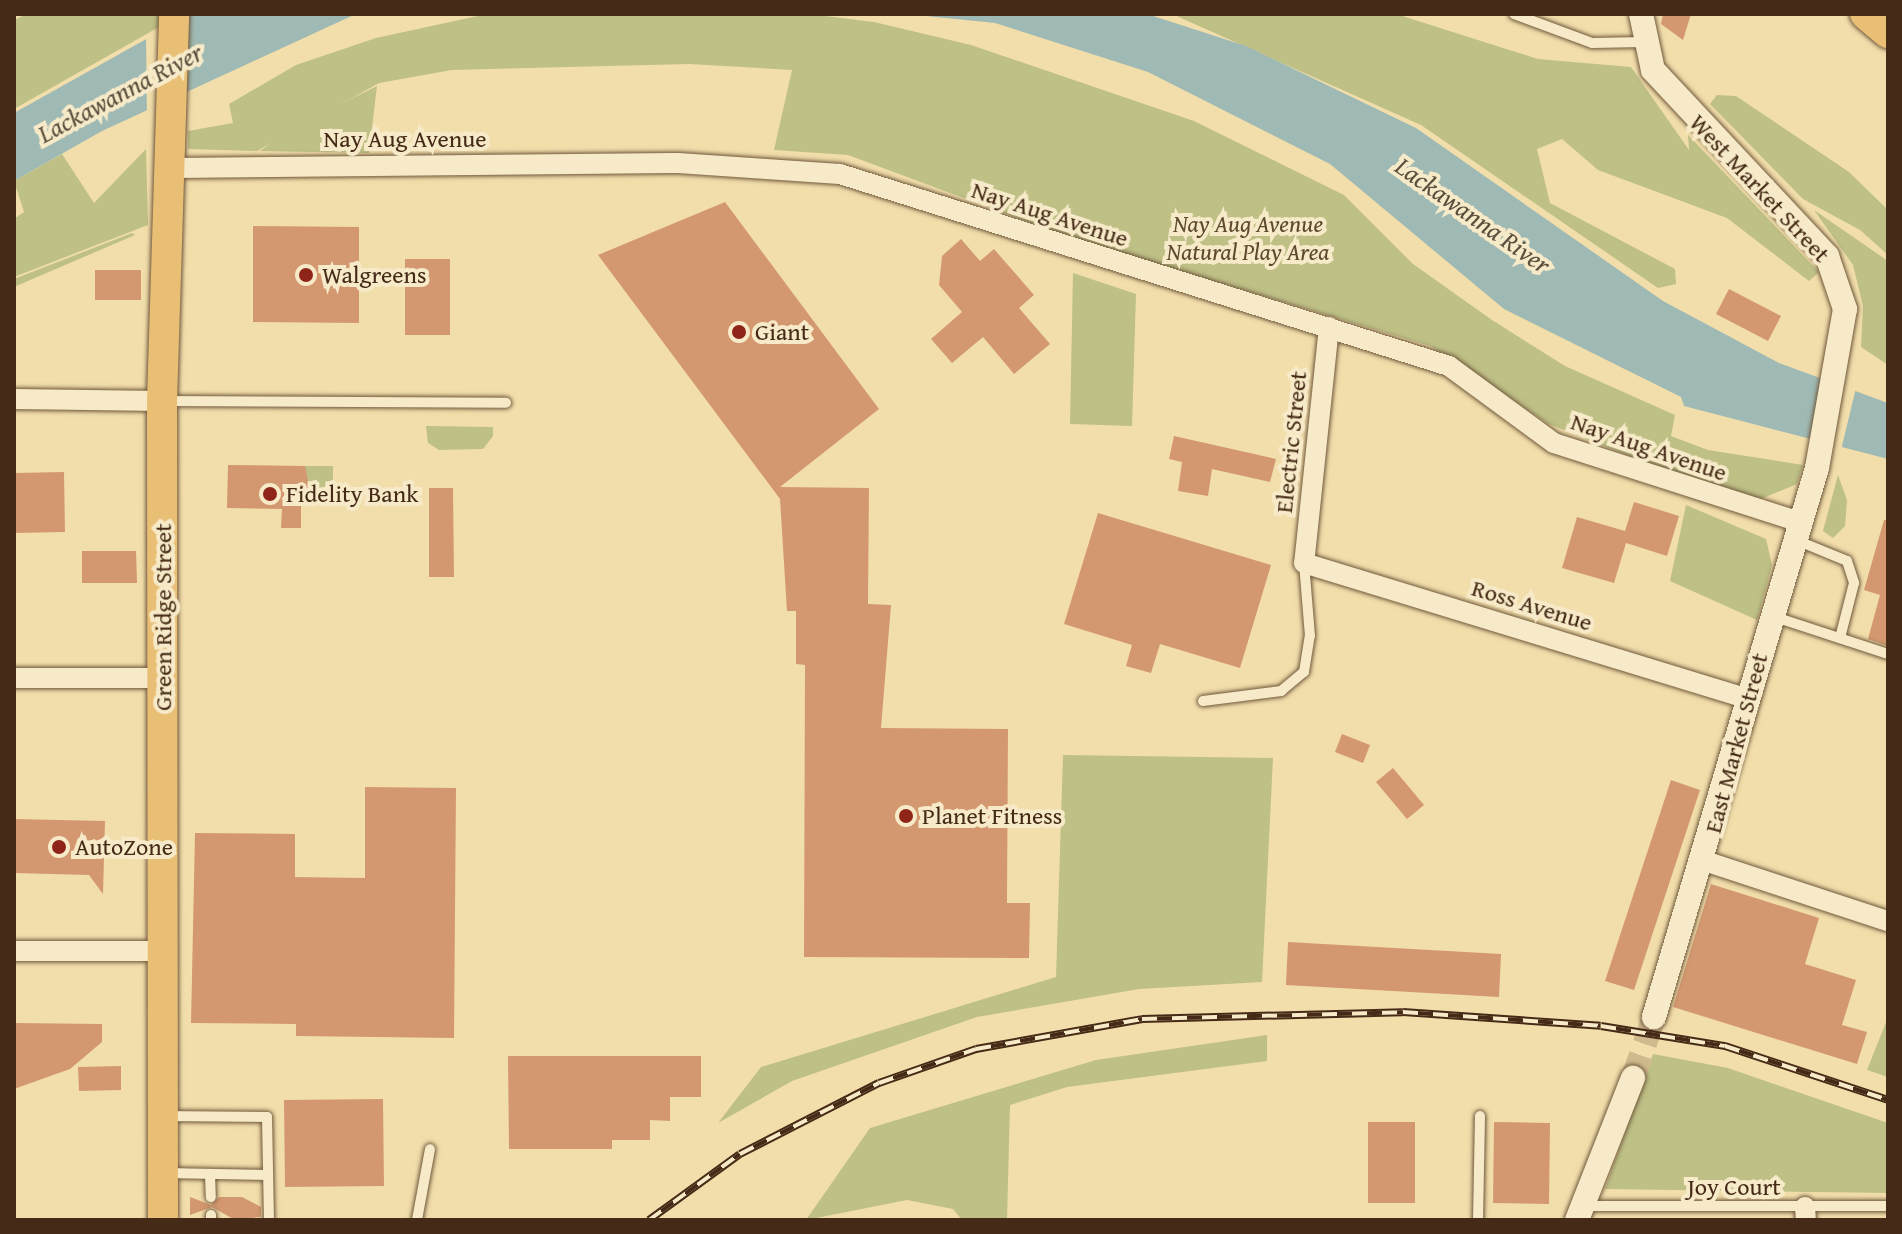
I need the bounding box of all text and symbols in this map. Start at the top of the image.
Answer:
water label: Lackawanna River [32,36,208,150]
street label: West Market Street [1684,108,1836,268]
street label: Nay Aug Avenue [324,125,486,153]
water label: Lackawanna River [1389,150,1557,280]
street label: Nay Aug Avenue [968,175,1132,253]
park label: Nay Aug Avenue Natural Play Area [1167,210,1329,266]
place label: Walgreens [322,261,427,289]
marker: Walgreens [297,266,315,284]
place label: Giant [755,318,809,346]
marker: Giant [730,323,748,341]
street label: Electric Street [1269,370,1313,514]
street label: Nay Aug Avenue [1567,407,1731,487]
place label: Fidelity Bank [286,480,418,508]
marker: Fidelity Bank [261,485,279,503]
street label: Green Ridge Street [149,523,177,711]
street label: Ross Avenue [1468,573,1596,637]
street label: East Market Street [1698,650,1774,836]
place label: Planet Fitness [922,802,1062,830]
marker: Planet Fitness [897,807,915,825]
place label: AutoZone [75,833,173,861]
marker: AutoZone [50,838,68,856]
street label: Joy Court [1687,1173,1781,1201]

